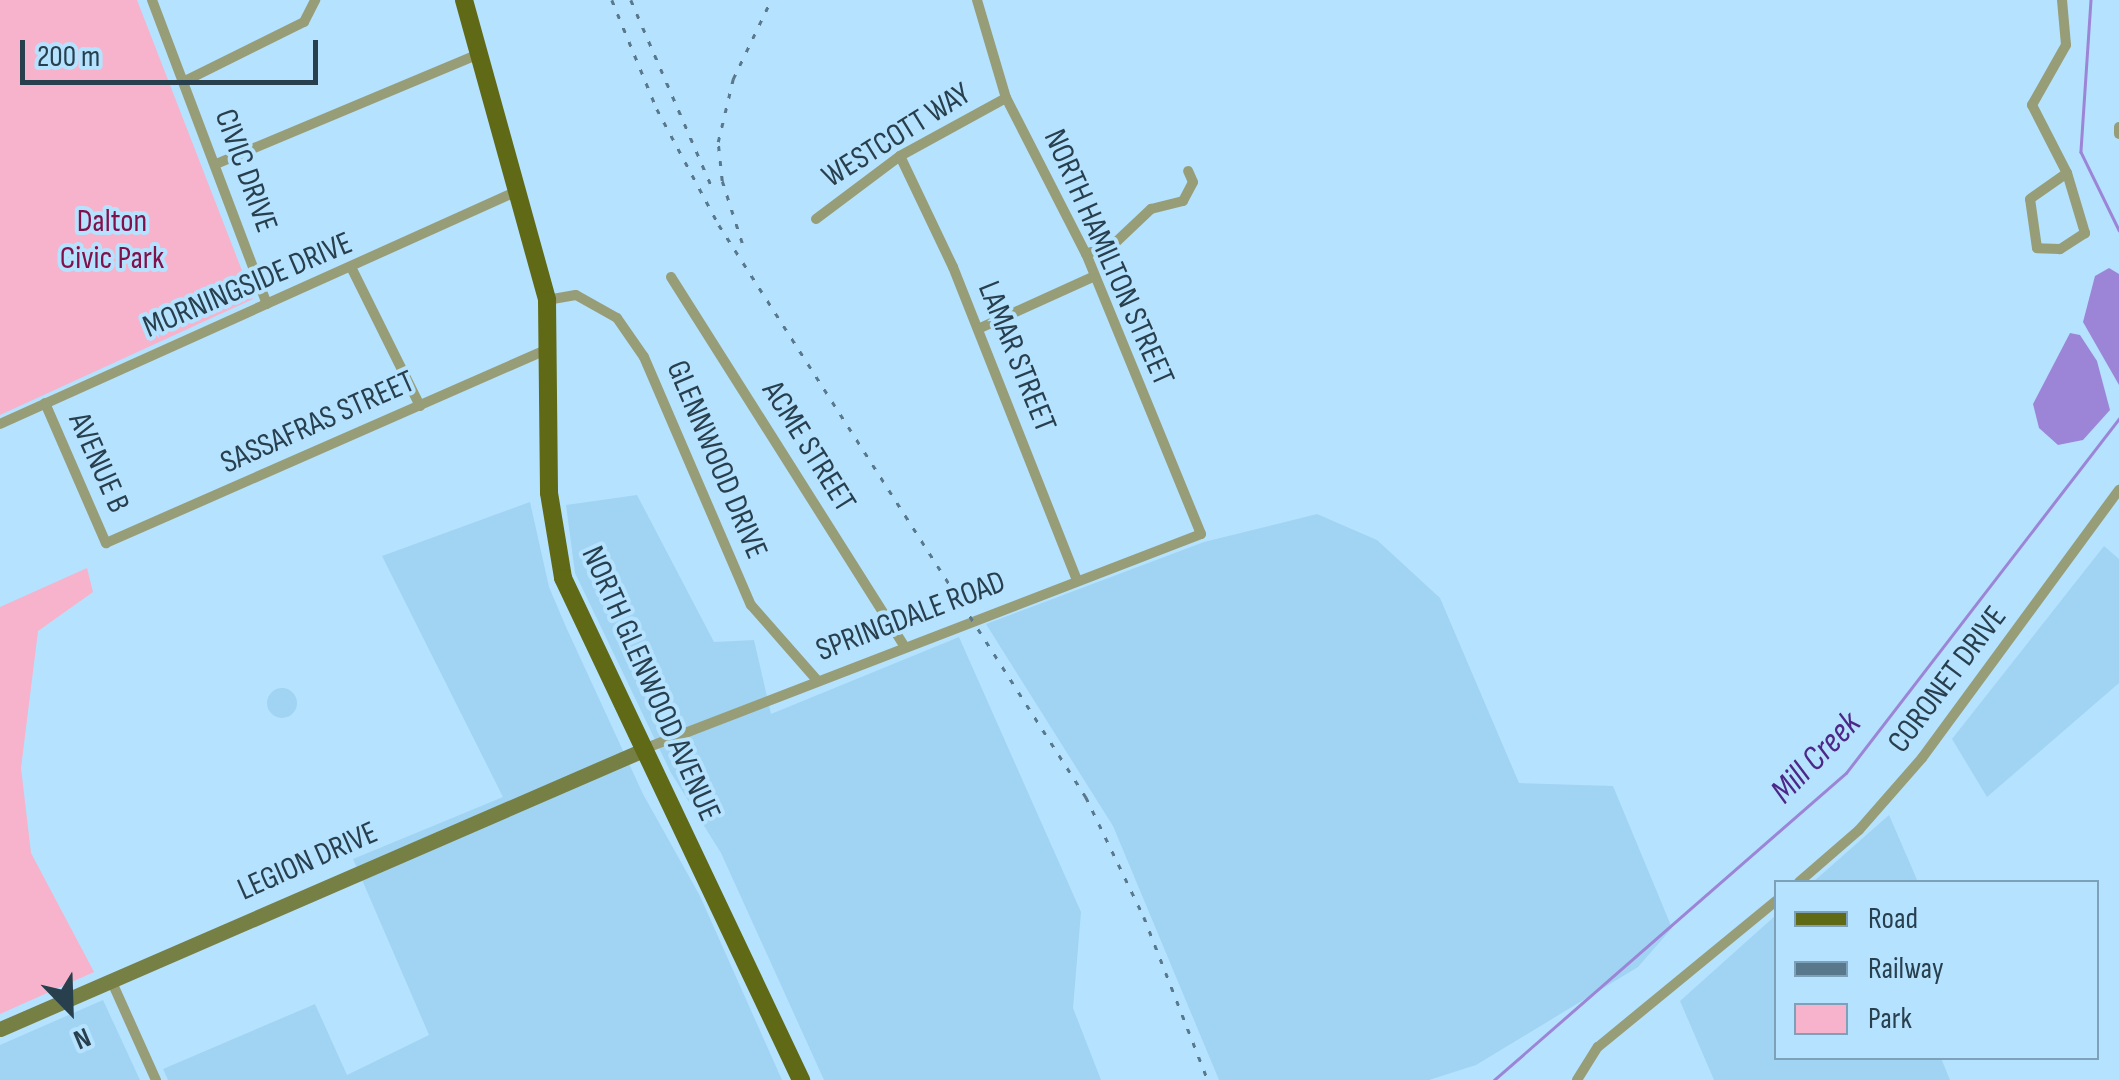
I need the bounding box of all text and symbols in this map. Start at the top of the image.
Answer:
scale bar [25,20,322,82]
text: 200 m [37,39,100,75]
street label: WESTCOTT WAY [816,75,978,197]
street label: CIVIC DRIVE [205,104,285,238]
street label: NORTH HAMILTON STREET [1034,124,1182,392]
park label: Dalton Civic Park [60,204,164,279]
street label: MORNINGSIDE DRIVE [138,225,358,347]
street label: LAMAR STREET [968,276,1064,438]
street label: GLENNWOOD DRIVE [657,355,775,565]
street label: SASSAFRAS STREET [215,363,421,483]
street label: ACME STREET [753,375,863,519]
street label: AVENUE B [59,407,137,519]
street label: NORTH GLENWOOD AVENUE [572,541,728,827]
street label: SPRINGDALE ROAD [811,563,1011,671]
street label: CORONET DRIVE [1880,599,2016,761]
water label: Mill Creek [1762,703,1870,813]
street label: LEGION DRIVE [232,814,384,910]
legend [1774,880,2099,1060]
text: Road [1868,901,1918,937]
text: Railway [1868,951,1944,987]
north arrow [20,960,120,1060]
text: Park [1868,1001,1912,1037]
text: N [69,1020,95,1056]

